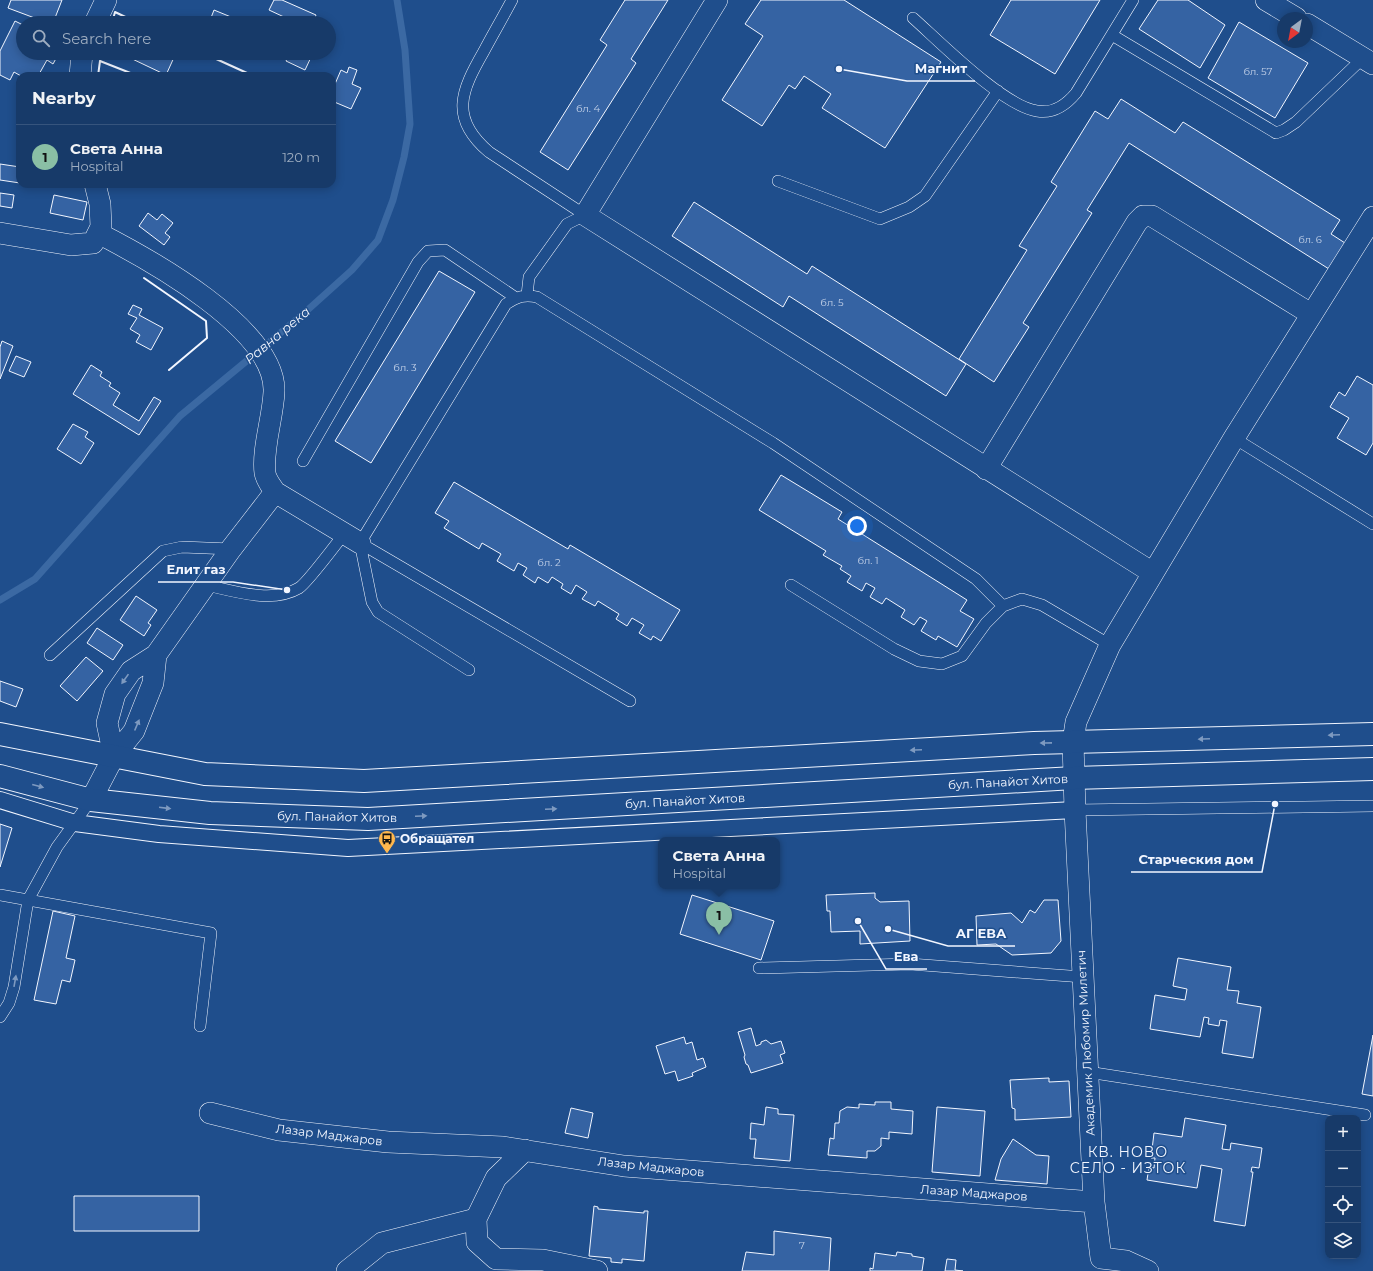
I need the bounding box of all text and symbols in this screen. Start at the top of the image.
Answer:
north arrow [1277,12,1313,48]
search box [16,16,336,60]
icon: search [30,27,52,49]
text: Search here [62,29,151,48]
callout: Магнит [907,56,975,81]
text: Магнит [915,60,967,76]
house number: бл. 57 [1243,65,1273,78]
text: Nearby [32,88,96,108]
house number: бл. 4 [576,102,601,115]
text: Света Анна [70,139,163,158]
text: 1 [42,149,48,165]
text: 120 m [282,149,320,165]
text: Hospital [70,158,123,174]
house number: бл. 6 [1298,233,1322,246]
house number: бл. 5 [820,296,844,309]
water label: Равна река [241,303,313,367]
house number: бл. 3 [393,361,417,374]
your location [847,516,867,536]
house number: бл. 1 [857,554,879,567]
house number: бл. 2 [537,556,561,569]
callout: Елит газ [158,557,233,582]
text: Елит газ [166,561,226,577]
one-way arrow [121,674,129,684]
one-way arrow [134,718,140,730]
one-way arrow [1327,732,1340,738]
one-way arrow [1197,736,1210,742]
one-way arrow [1039,740,1052,746]
one-way arrow [909,747,922,753]
street label: бул. Панайот Хитов [948,771,1068,792]
one-way arrow [32,783,44,789]
street label: бул. Панайот Хитов [625,790,745,811]
one-way arrow [159,805,172,811]
one-way arrow [545,805,557,812]
street label: бул. Панайот Хитов [277,808,397,825]
one-way arrow [415,813,427,820]
bus stop icon: Обращател [377,829,397,854]
place label: Обращател [400,831,474,846]
popup [658,837,780,889]
text: Света Анна [673,846,765,865]
callout: Старческия дом [1131,847,1262,872]
text: Старческия дом [1139,851,1254,867]
text: Hospital [673,865,726,881]
pin: 1 [706,902,732,935]
callout: АГ ЕВА [948,921,1015,946]
text: АГ ЕВА [956,925,1007,941]
callout: Ева [886,944,927,969]
text: Ева [894,948,918,964]
street label: Академик Любомир Милетич [1073,950,1098,1136]
one-way arrow [12,975,18,987]
map controls [1325,1115,1361,1259]
button: + [1325,1115,1361,1151]
street label: Лазар Маджаров [275,1121,383,1148]
district label: КВ. НОВО СЕЛО - ИЗТОК [1070,1143,1186,1177]
button: − [1325,1151,1361,1187]
street label: Лазар Маджаров [597,1153,705,1180]
street label: Лазар Маджаров [920,1181,1028,1204]
button: locate [1325,1187,1361,1223]
button: layers [1325,1223,1361,1259]
house number: 7 [799,1239,805,1252]

